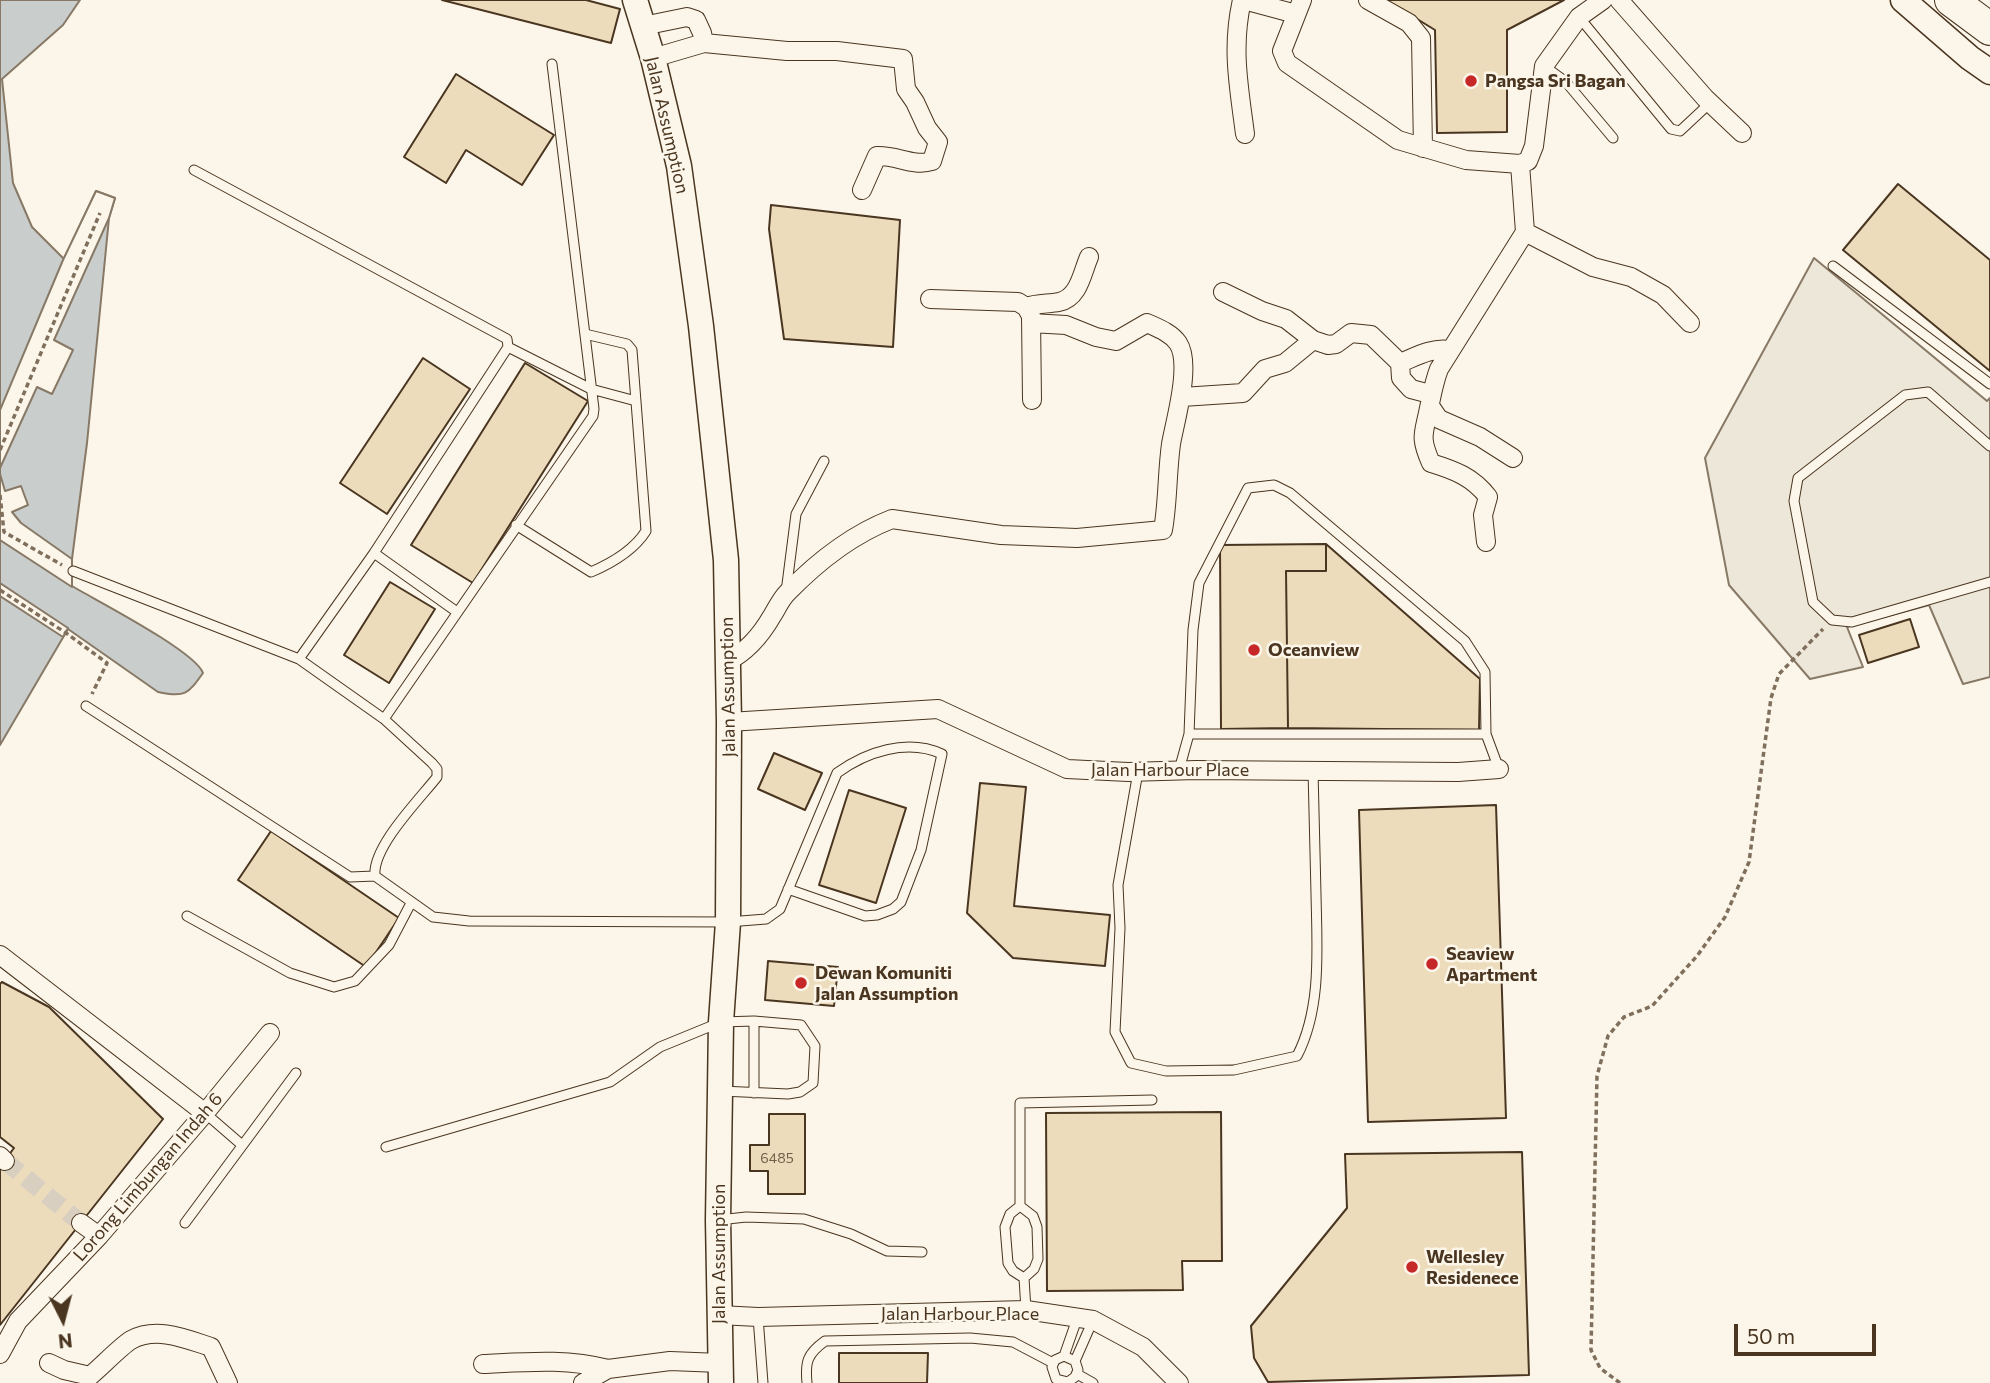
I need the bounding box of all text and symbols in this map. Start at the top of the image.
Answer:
street label: Jalan Assumption [641,54,693,196]
place label: Pangsa Sri Bagan [1485,70,1626,92]
marker: Pangsa Sri Bagan [1463,73,1479,89]
street label: Jalan Assumption [716,617,740,757]
place label: Oceanview [1268,639,1359,661]
marker: Oceanview [1246,642,1262,658]
street label: Jalan Harbour Place [1091,759,1249,781]
place label: Seaview Apartment [1446,943,1537,986]
marker: Seaview Apartment [1424,956,1440,972]
place label: Dewan Komuniti Jalan Assumption [815,962,958,1004]
marker: Dewan Komuniti Jalan Assumption [793,975,809,991]
street label: Lorong Limbungan Indah 6 [69,1088,227,1266]
house number: 6485 [760,1150,794,1166]
street label: Jalan Assumption [708,1184,730,1324]
place label: Wellesley Residenece [1426,1246,1519,1288]
marker: Wellesley Residenece [1404,1259,1420,1275]
north arrow [28,1285,98,1355]
street label: Jalan Harbour Place [881,1303,1039,1325]
scale bar [1738,1310,1880,1354]
text: 50 m [1747,1323,1795,1348]
text: N [57,1329,74,1354]

